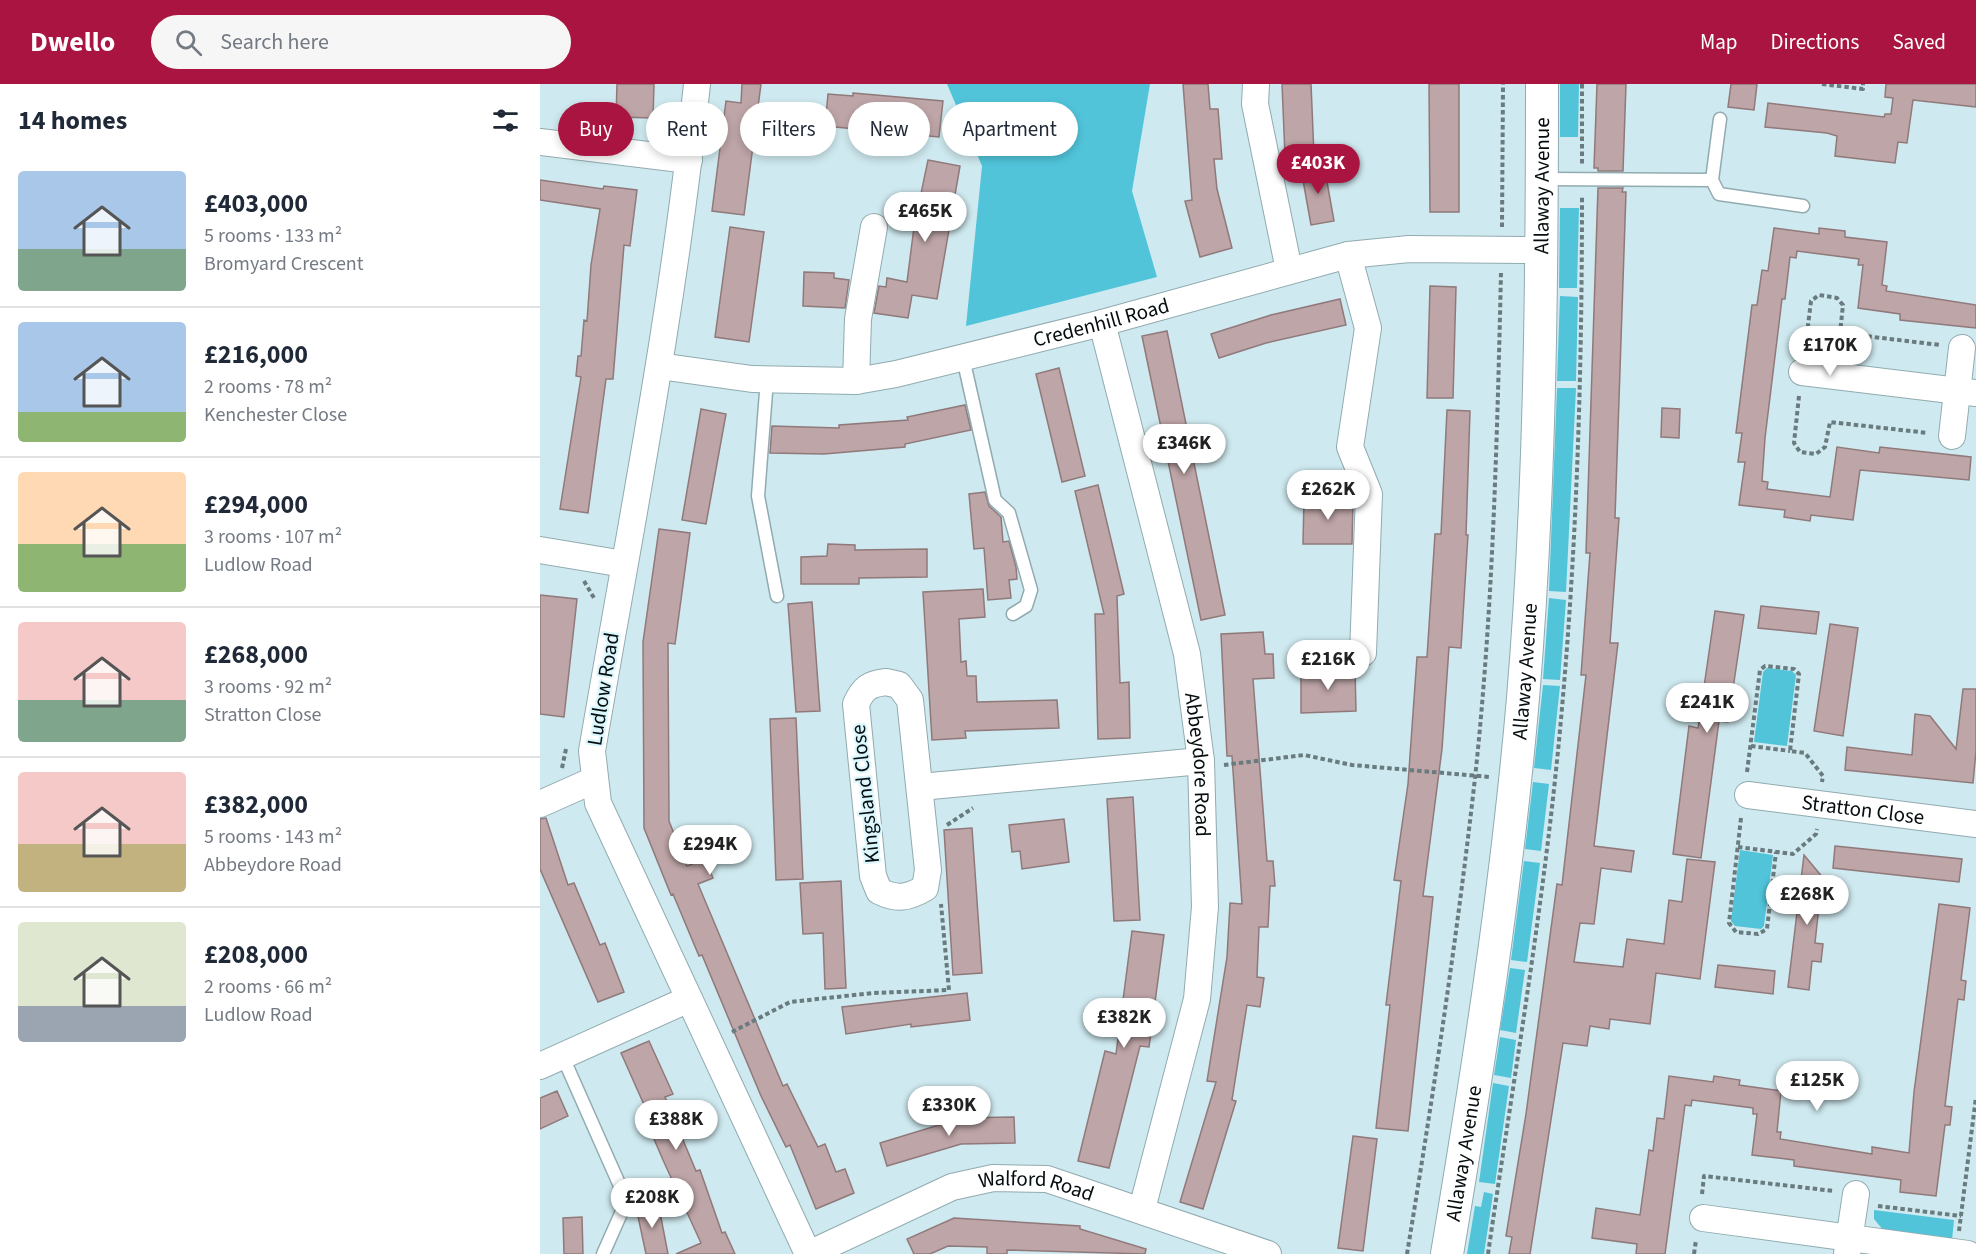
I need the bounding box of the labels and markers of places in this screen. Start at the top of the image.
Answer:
pin: £403K [1276,144,1360,195]
pin: £465K [883,192,967,243]
pin: £170K [1788,326,1872,377]
pin: £346K [1142,424,1226,475]
pin: £262K [1286,470,1370,521]
pin: £216K [1286,640,1370,691]
pin: £241K [1665,683,1749,734]
pin: £294K [668,825,752,876]
pin: £268K [1765,875,1849,926]
pin: £382K [1082,998,1166,1049]
pin: £125K [1775,1061,1859,1112]
pin: £330K [907,1086,991,1137]
pin: £388K [634,1100,718,1151]
pin: £208K [610,1178,694,1229]

